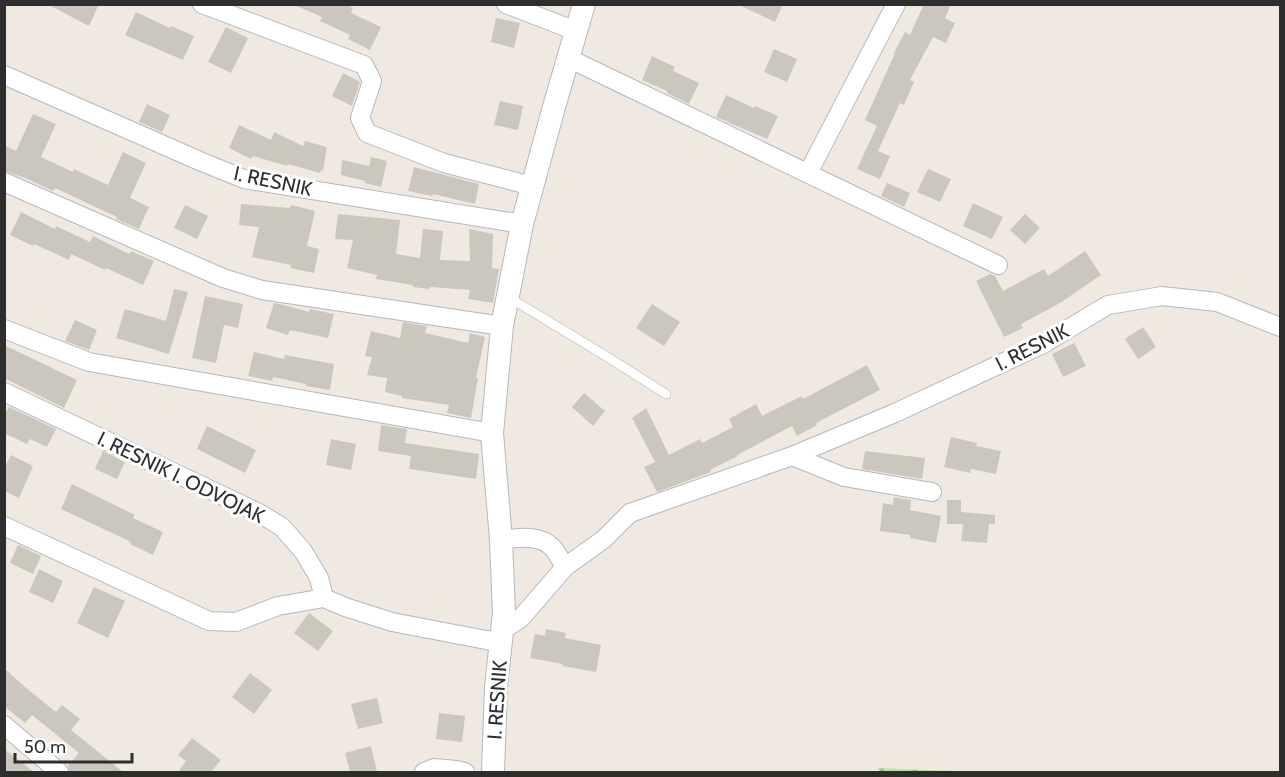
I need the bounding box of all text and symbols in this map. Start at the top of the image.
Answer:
street label: I. RESNIK [232,161,315,201]
street label: I. RESNIK [991,318,1073,376]
street label: I. RESNIK I. ODVOJAK [93,426,269,528]
street label: I. RESNIK [482,659,512,740]
scale bar [15,726,132,764]
text: 50 m [24,736,66,758]

